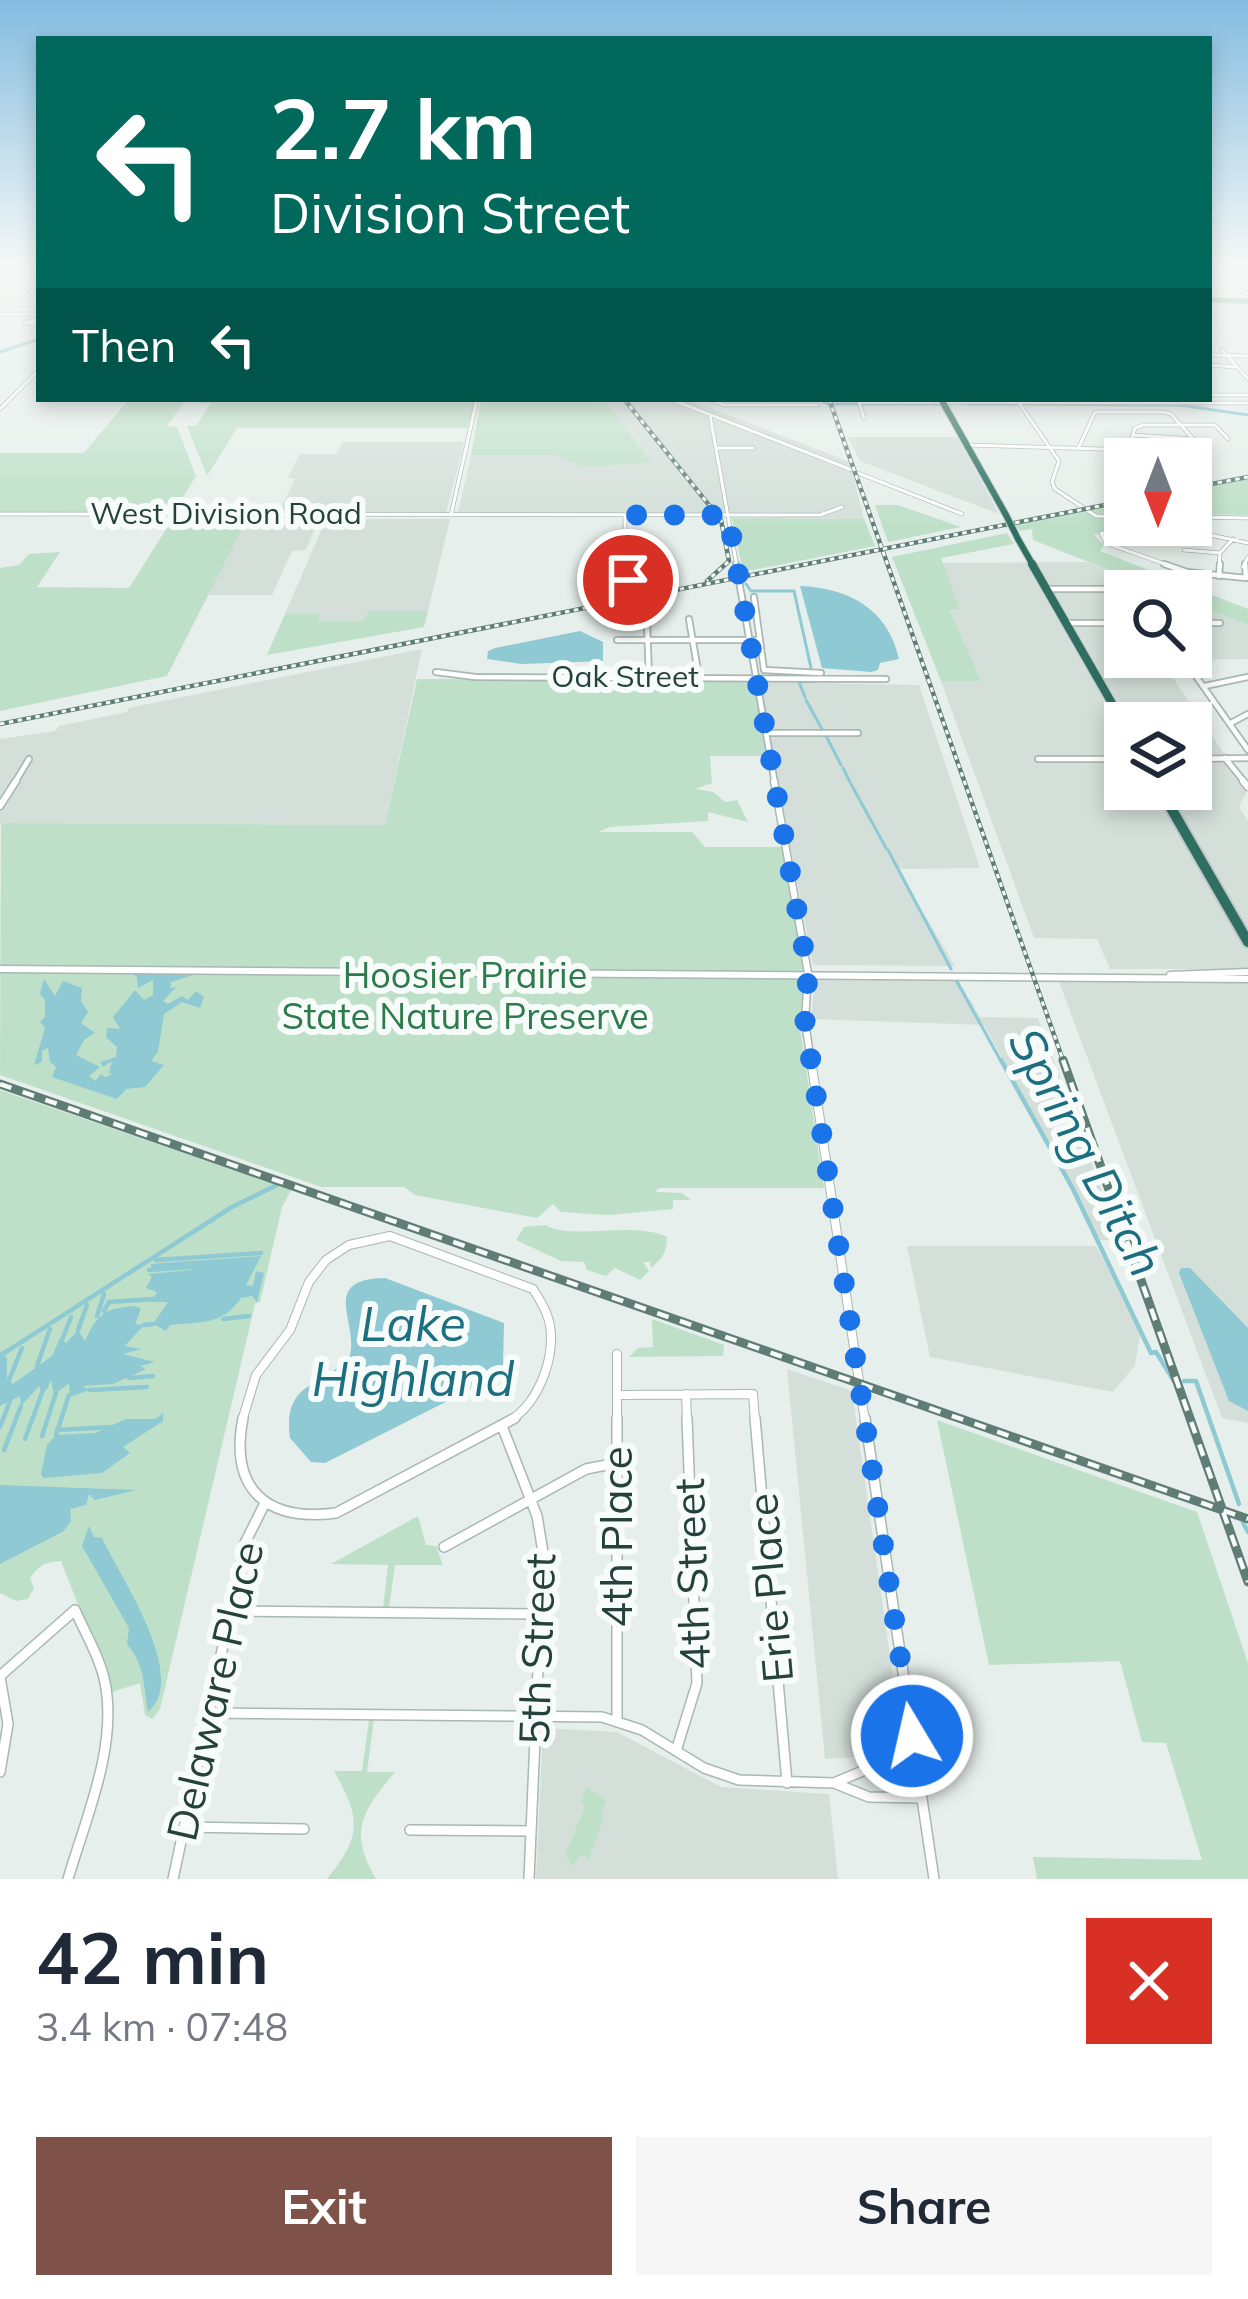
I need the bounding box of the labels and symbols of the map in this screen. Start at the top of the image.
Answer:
north arrow [1104,438,1212,546]
street label: West Division Road [90,494,362,532]
pin [577,529,679,631]
street label: Oak Street [551,657,699,695]
park label: Hoosier Prairie State Nature Preserve [281,952,649,1038]
water label: Spring Ditch [996,1017,1177,1286]
water label: Lake Highland [312,1293,514,1408]
street label: 4th Place [590,1446,643,1628]
street label: 4th Street [662,1477,721,1671]
street label: Erie Place [735,1491,804,1685]
street label: Delaware Place [154,1536,275,1845]
street label: 5th Street [507,1552,566,1746]
position arrow [849,1673,975,1799]

